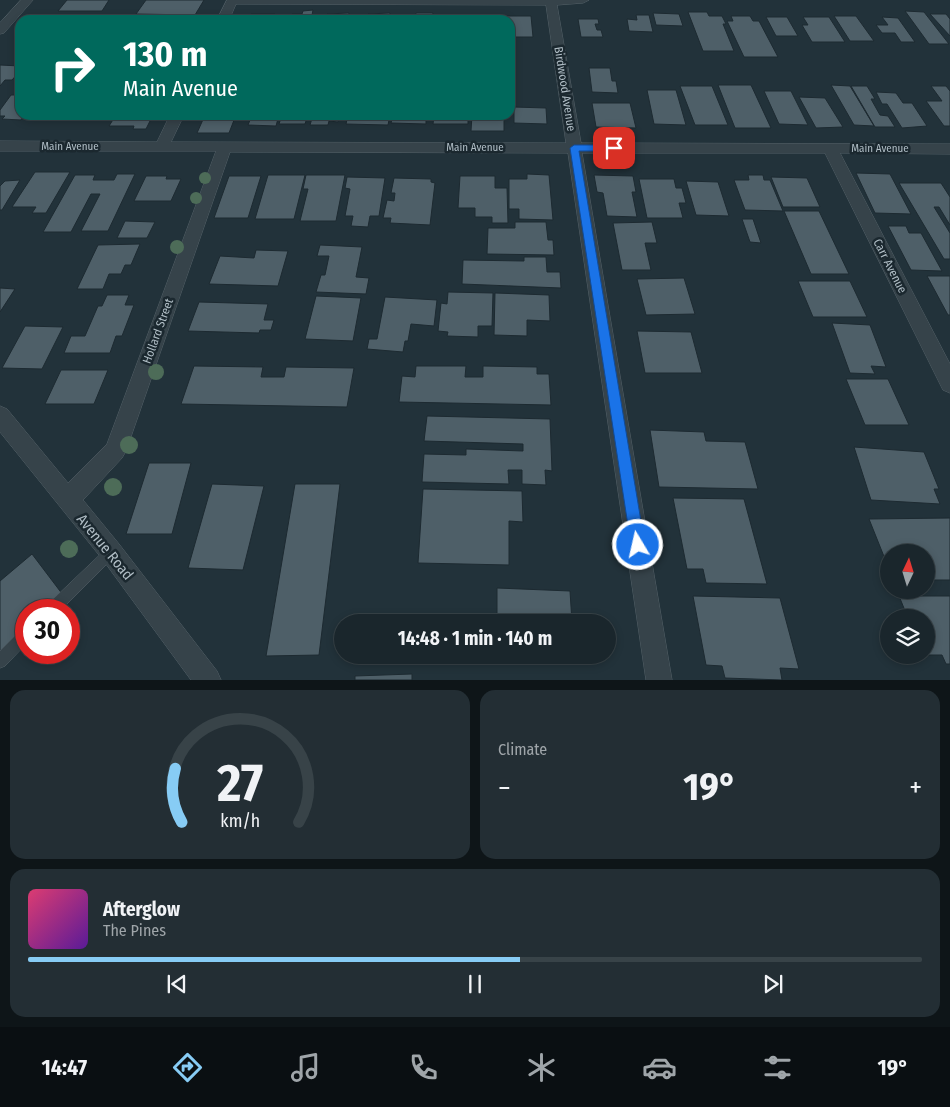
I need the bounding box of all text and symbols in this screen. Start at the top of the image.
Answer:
text: 130 m [123,33,207,75]
icon: right [40,35,105,100]
street label: Birdwood Avenue [551,46,579,132]
text: Main Avenue [123,75,238,102]
pin [593,127,635,169]
icon: arrive [600,134,628,162]
street label: Main Avenue [41,140,99,153]
street label: Main Avenue [446,141,504,154]
street label: Main Avenue [851,142,909,155]
street label: Carr Avenue [870,236,910,296]
street label: Hollard Street [140,296,176,366]
street label: Avenue Road [73,510,137,584]
position arrow [611,518,663,570]
north arrow [880,544,935,599]
map controls [880,544,935,664]
speed limit sign: 30 [15,599,80,664]
button: layers [880,609,935,664]
text: 14:48 · 1 min · 140 m [398,627,552,650]
text: Climate [498,740,547,759]
text: 27 [216,752,263,815]
text: 19° [683,764,737,810]
text: − [498,771,511,804]
text: + [909,771,922,804]
text: km/h [220,810,260,832]
text: Afterglow [103,898,180,921]
text: The Pines [103,921,166,940]
icon: previous [163,970,191,998]
icon: pause [461,970,489,998]
icon: next [759,970,787,998]
icon: directions [170,1050,205,1085]
icon: music [288,1050,323,1085]
icon: phone [406,1050,441,1085]
icon: climate [524,1050,559,1085]
icon: car [642,1050,677,1085]
icon: filters [760,1050,795,1085]
text: 14:47 [41,1054,87,1081]
text: 19° [878,1054,909,1081]

